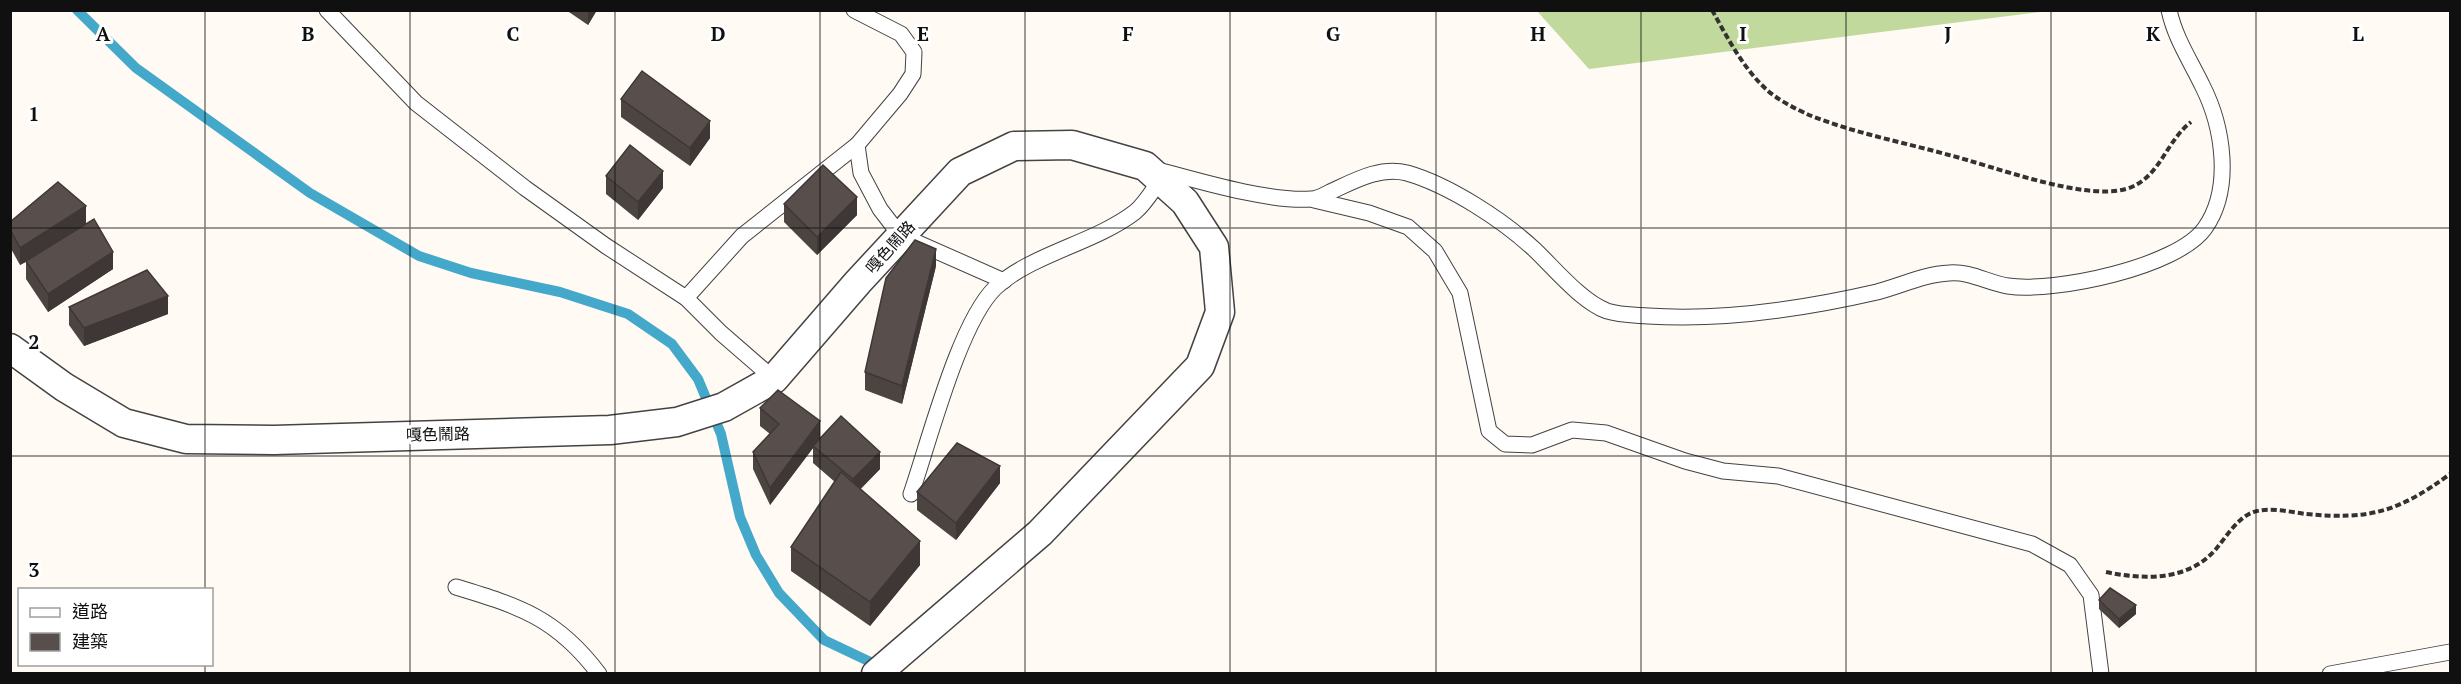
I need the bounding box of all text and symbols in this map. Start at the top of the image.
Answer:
text: A [96,20,111,47]
text: B [302,20,315,47]
text: C [506,20,520,47]
text: D [711,20,725,47]
text: E [917,20,929,47]
text: F [1122,20,1134,47]
text: G [1326,20,1340,47]
text: H [1530,20,1546,47]
text: I [1739,20,1747,47]
text: J [1944,20,1952,47]
text: K [2146,20,2161,47]
text: L [2352,20,2364,47]
text: 1 [28,100,40,127]
street label: 嘎色鬧路 [860,216,920,278]
text: 2 [28,328,40,355]
street label: 嘎色鬧路 [406,422,470,446]
text: 3 [28,556,40,583]
legend [18,588,213,666]
text: 道路 [72,599,108,623]
text: 建築 [72,629,108,653]

